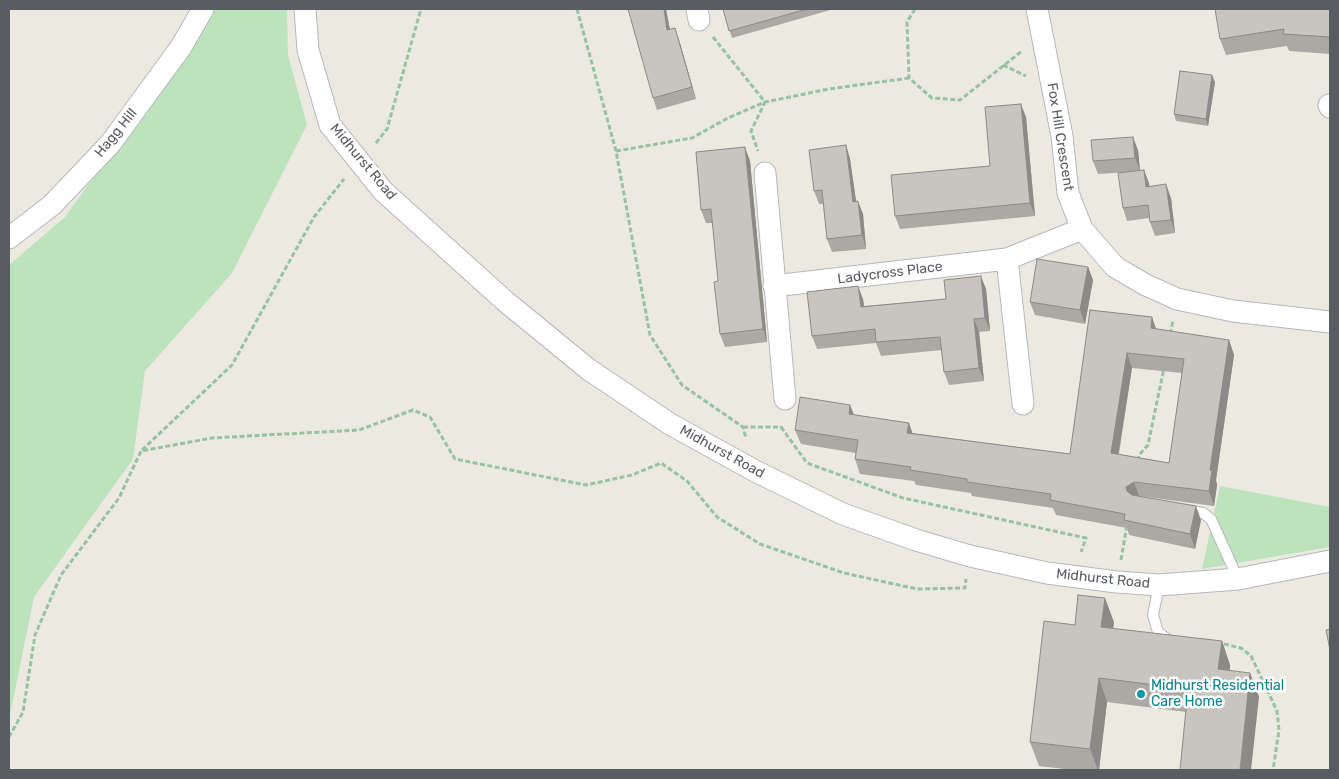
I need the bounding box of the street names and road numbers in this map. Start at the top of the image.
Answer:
street label: Fox Hill Crescent [1043,82,1077,192]
street label: Hagg Hill [91,105,141,161]
street label: Midhurst Road [326,120,400,204]
street label: Ladycross Place [836,258,944,288]
street label: Midhurst Road [677,422,767,482]
street label: Midhurst Road [1055,566,1151,592]

